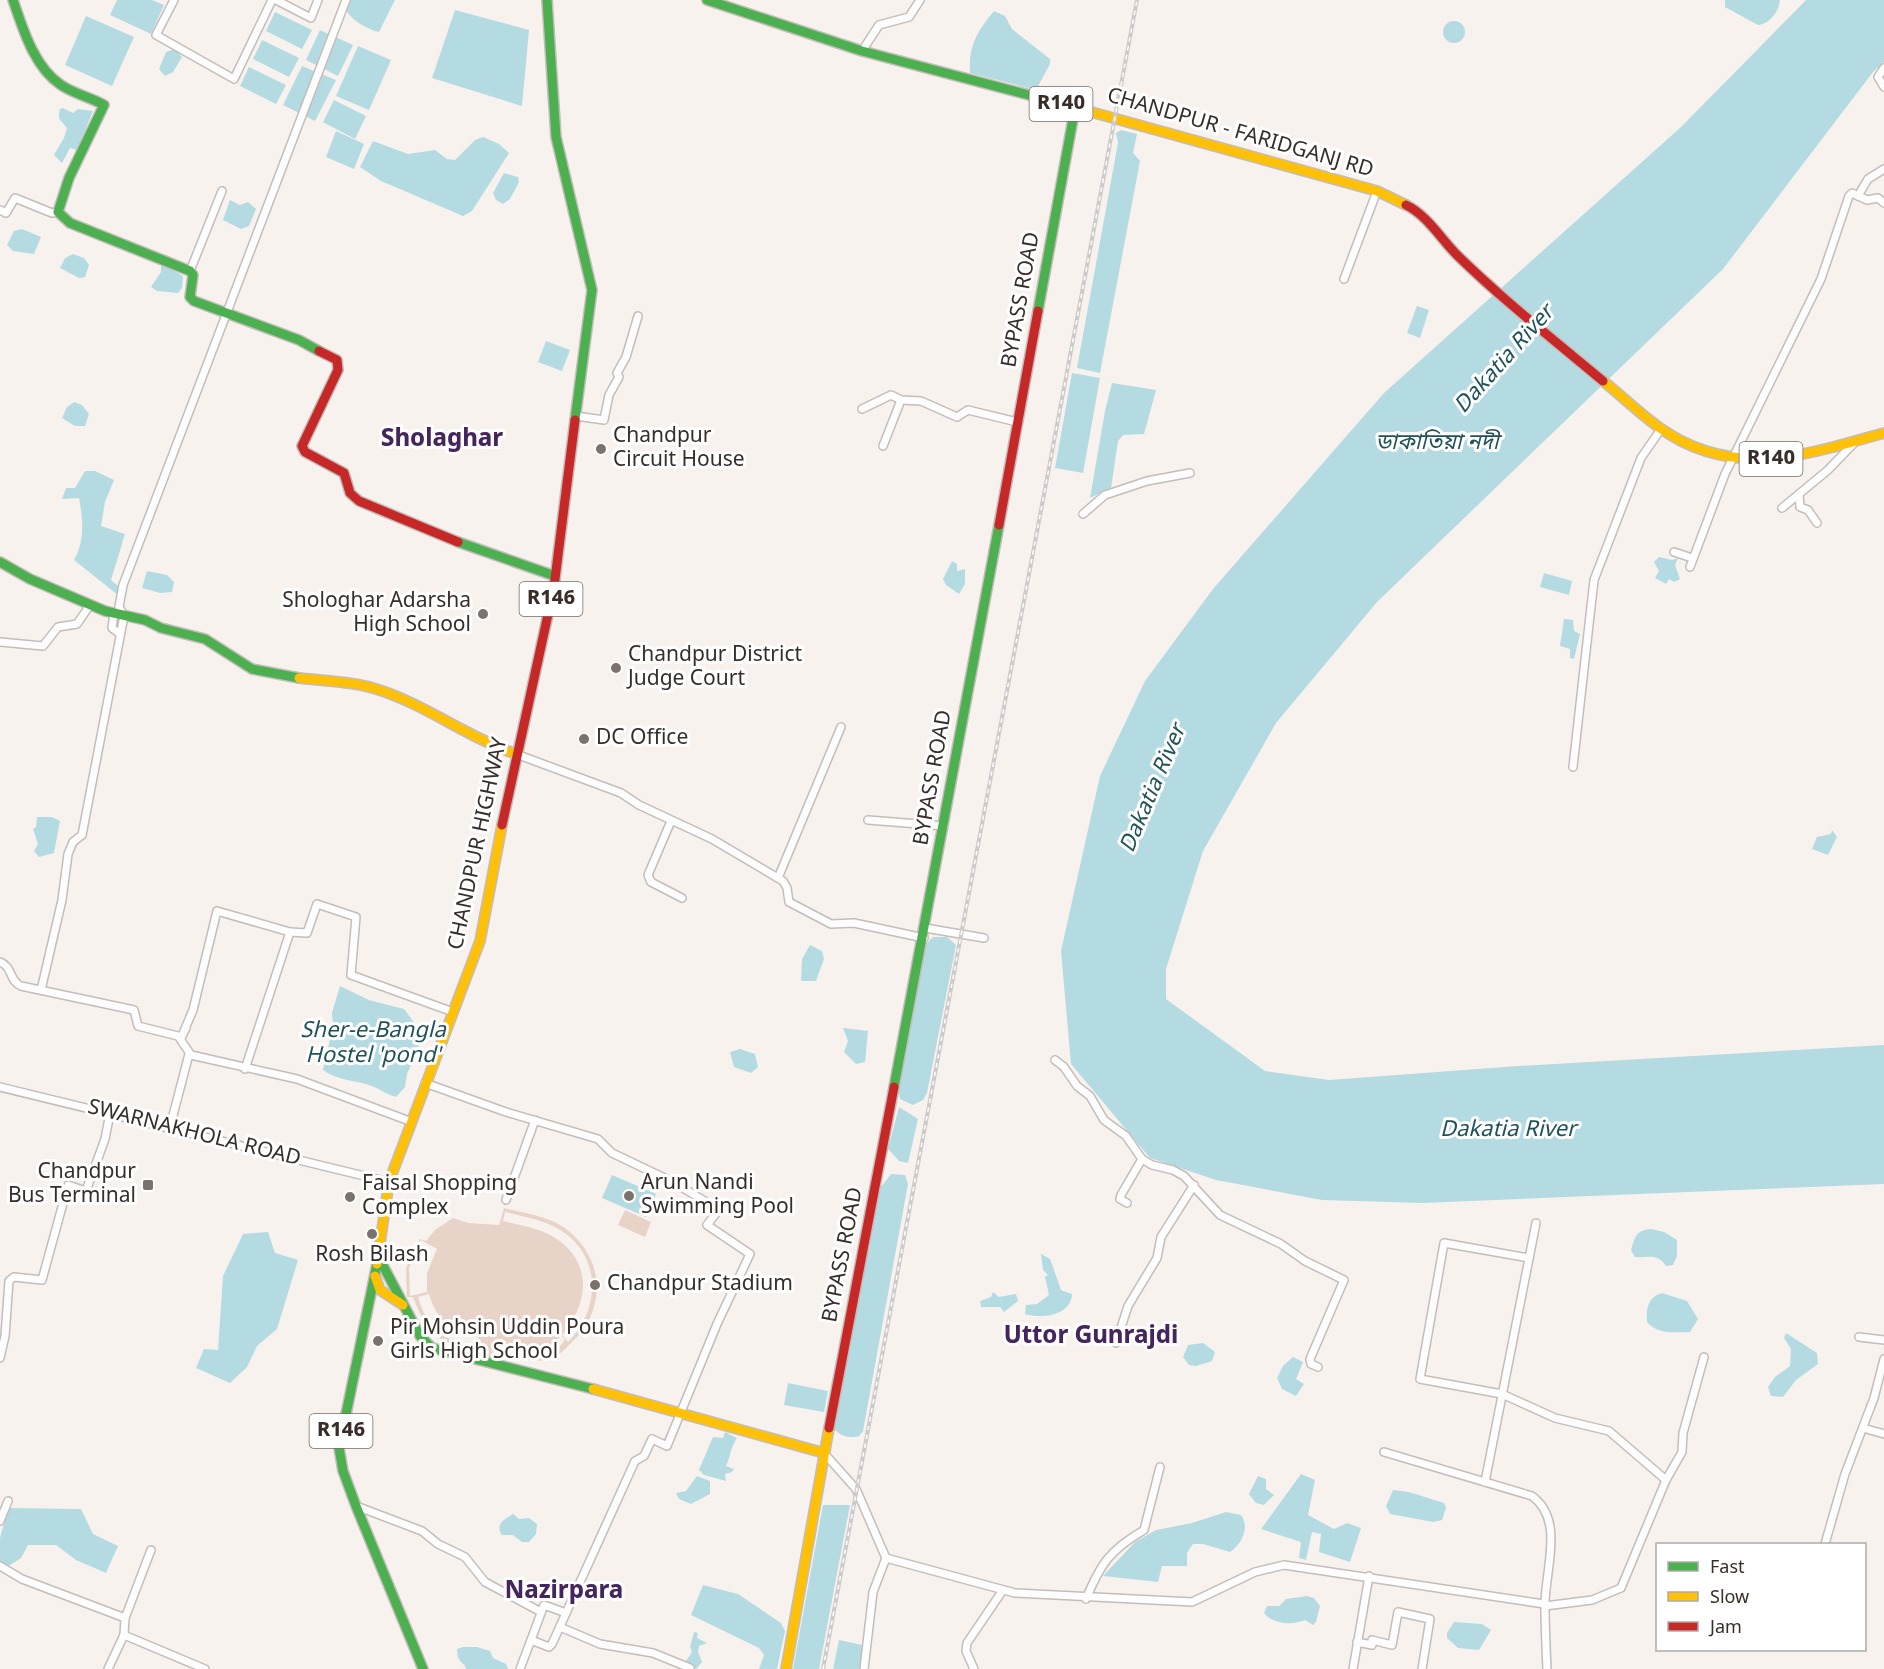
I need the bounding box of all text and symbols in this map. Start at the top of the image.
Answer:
street label: CHANDPUR - FARIDGANJ RD [1103,83,1377,185]
road number: R140 [1030,87,1092,121]
street label: BYPASS ROAD [996,230,1048,370]
water label: Dakatia River [1449,298,1563,420]
place label: Chandpur Circuit House [613,423,745,475]
district label: Sholaghar [381,424,503,456]
water label: ডাকাতিয়া নদী [1375,429,1503,458]
marker: Chandpur Circuit House [594,442,608,456]
road number: R140 [1740,442,1802,476]
road number: R146 [520,582,582,616]
place label: Shologhar Adarsha High School [282,588,471,640]
marker: Shologhar Adarsha High School [476,607,490,621]
place label: Chandpur District Judge Court [626,642,803,694]
marker: Chandpur District Judge Court [609,661,623,675]
street label: BYPASS ROAD [908,708,960,848]
water label: Dakatia River [1114,718,1195,857]
place label: DC Office [596,725,688,753]
marker: DC Office [577,732,591,746]
street label: CHANDPUR HIGHWAY [443,735,515,953]
water label: Sher-e-Bangla Hostel 'pond' [300,1017,447,1071]
street label: SWARNAKHOLA ROAD [85,1094,303,1174]
water label: Dakatia River [1440,1116,1579,1145]
place label: Chandpur Bus Terminal [8,1159,136,1211]
place label: Arun Nandi Swimming Pool [641,1170,794,1222]
place label: Faisal Shopping Complex [362,1171,517,1223]
marker: Chandpur Bus Terminal [141,1178,155,1192]
street label: BYPASS ROAD [817,1185,871,1325]
marker: Arun Nandi Swimming Pool [622,1189,636,1203]
marker: Faisal Shopping Complex [343,1190,357,1204]
marker: Rosh Bilash [365,1227,379,1241]
place label: Rosh Bilash [315,1242,429,1270]
place label: Chandpur Stadium [607,1271,793,1299]
marker: Chandpur Stadium [588,1278,602,1292]
place label: Pir Mohsin Uddin Poura Girls High School [390,1315,624,1367]
district label: Uttor Gunrajdi [1004,1321,1178,1353]
marker: Pir Mohsin Uddin Poura Girls High School [371,1334,385,1348]
road number: R146 [310,1414,372,1448]
legend [1656,1543,1866,1651]
text: Fast [1710,1556,1745,1580]
district label: Nazirpara [505,1576,623,1608]
text: Slow [1710,1586,1749,1610]
text: Jam [1708,1616,1742,1640]

